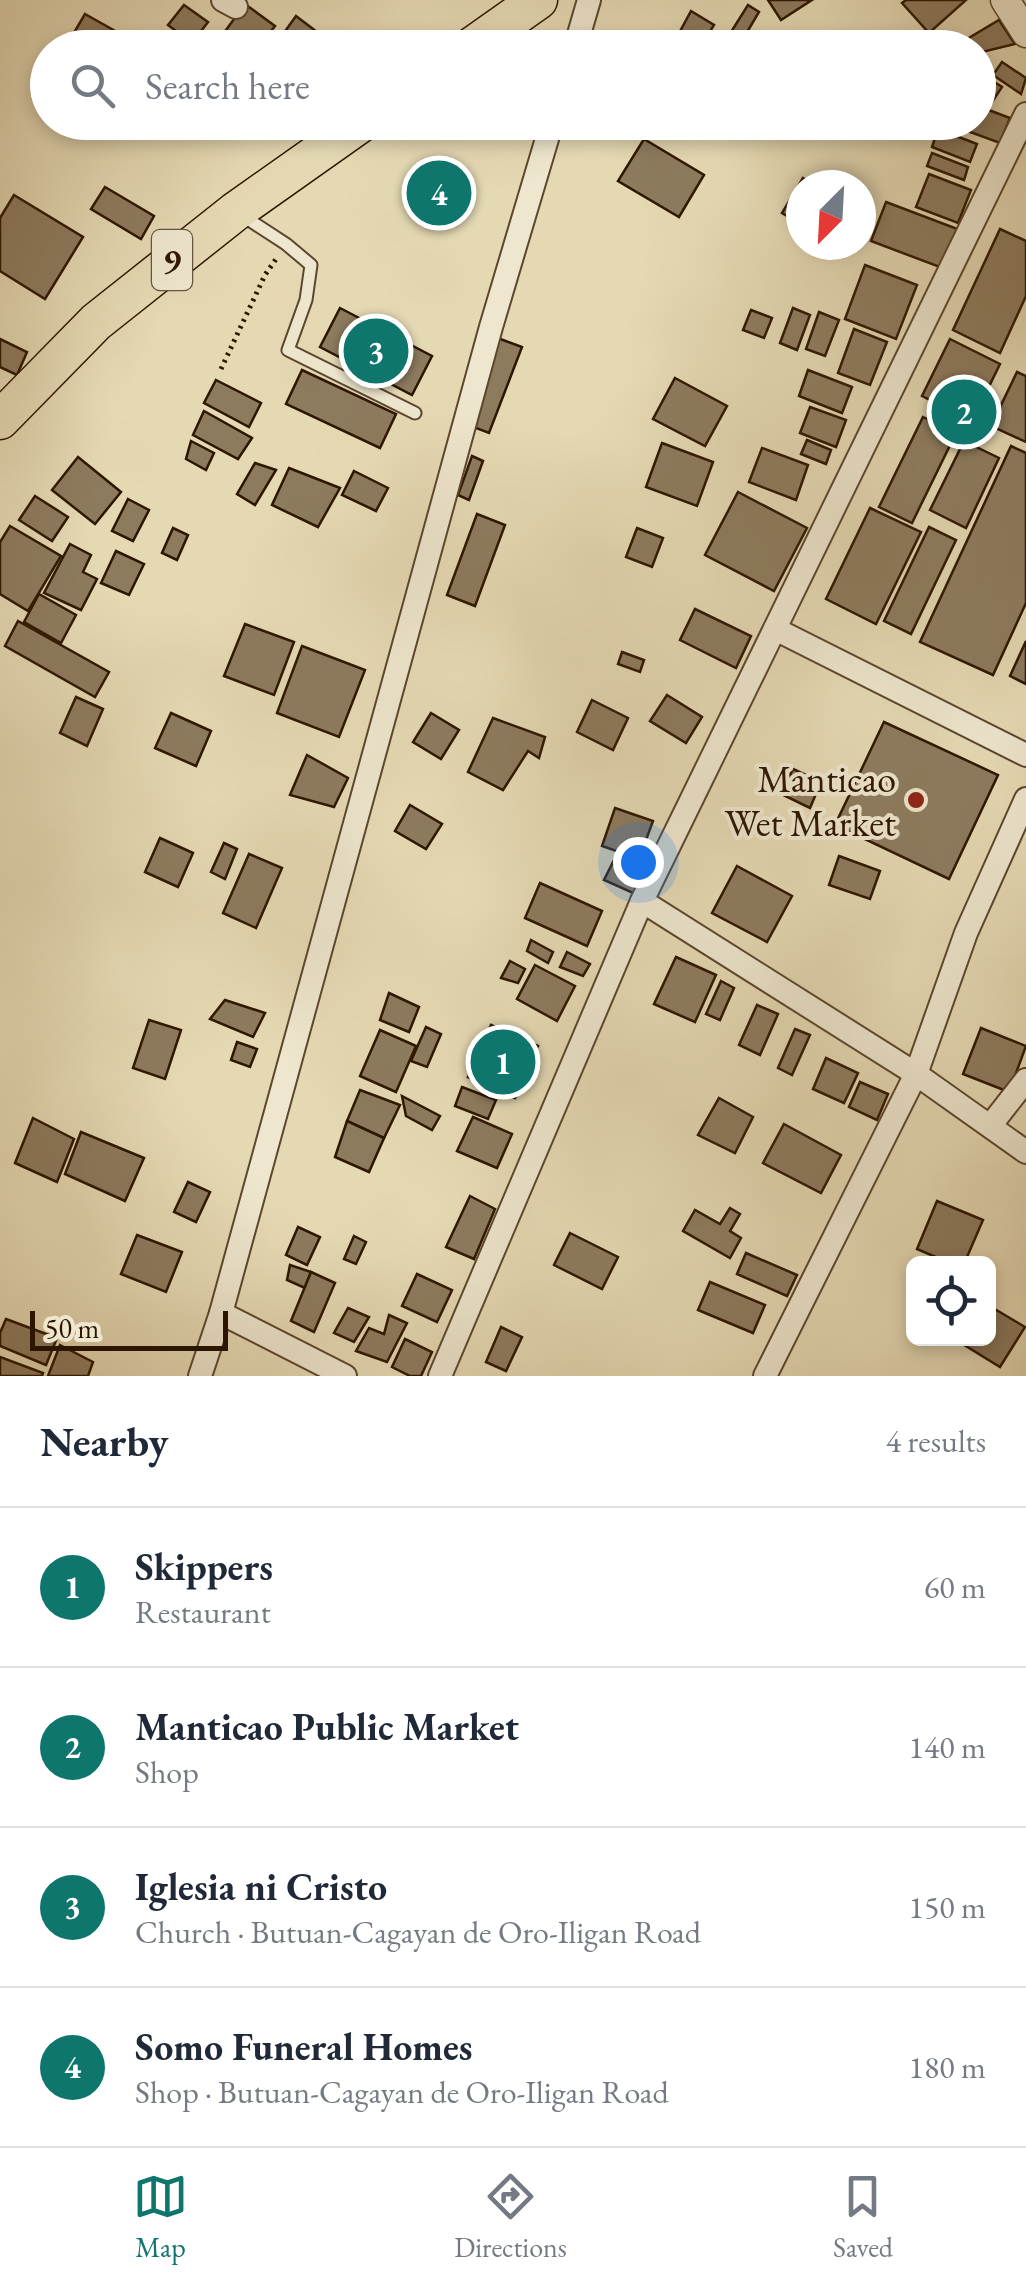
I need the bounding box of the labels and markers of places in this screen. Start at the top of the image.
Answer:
pin: 4 [406,156,472,230]
pin: 3 [344,314,408,388]
pin: 2 [932,374,996,450]
place label: Manticao Wet Market [725,754,896,847]
marker: Manticao Wet Market [905,789,927,811]
pin: 1 [470,1024,536,1100]

